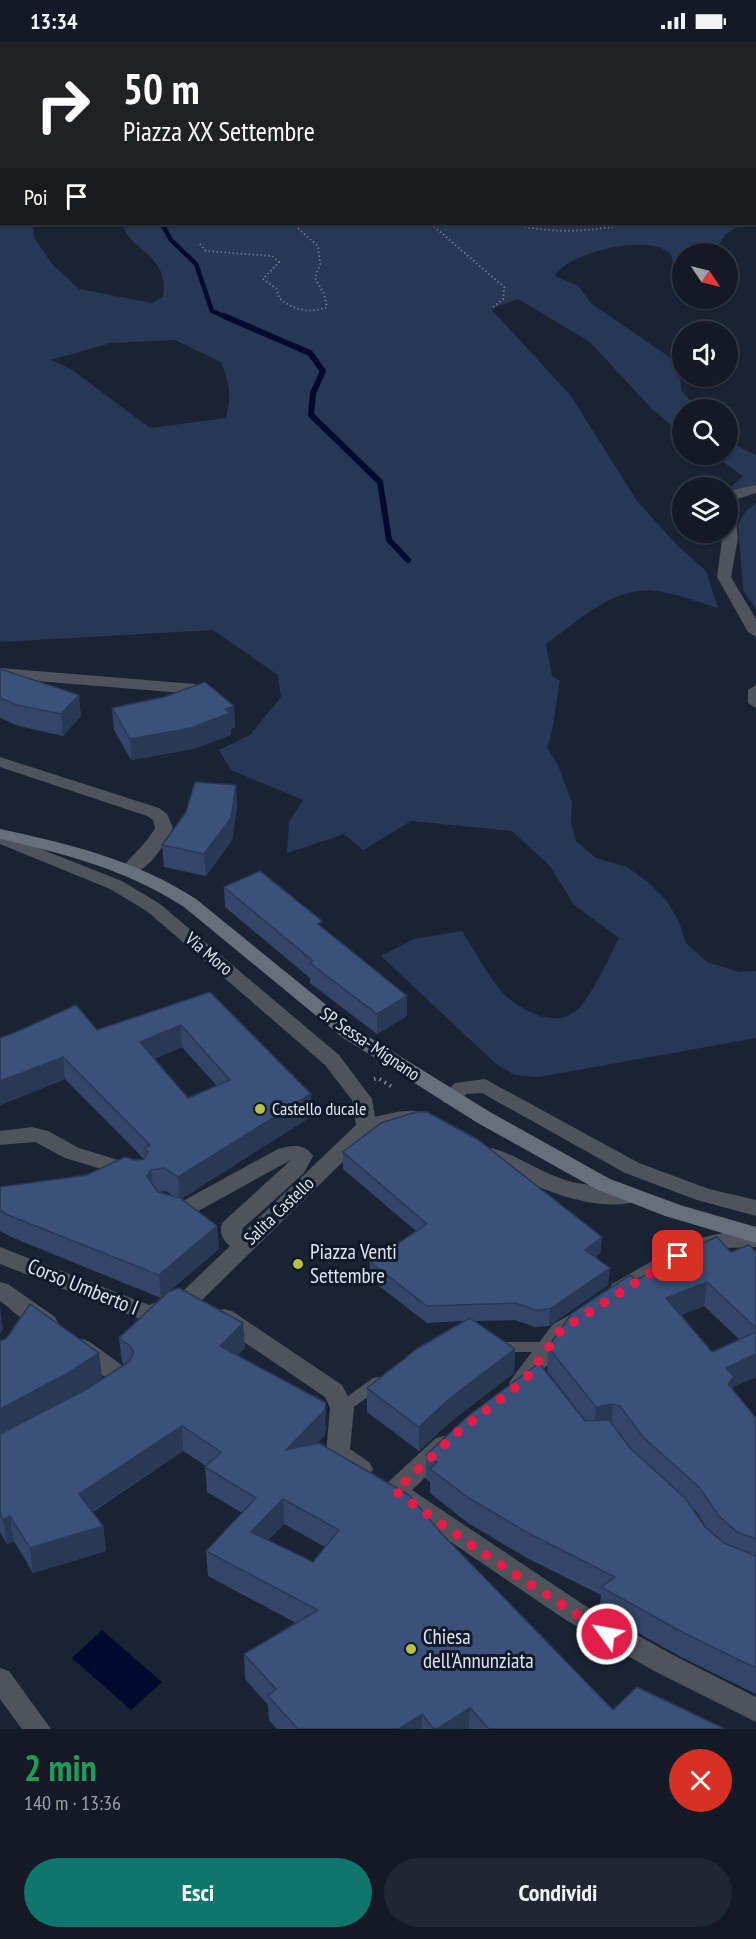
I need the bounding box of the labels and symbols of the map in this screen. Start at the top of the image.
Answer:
north arrow [672,243,738,309]
street label: Via Moro [180,926,238,980]
street label: SP Sessa- Mignano [316,1002,425,1086]
place label: Castello ducale [272,1097,366,1120]
marker: Castello ducale [253,1102,267,1116]
street label: Salita Castello [239,1171,319,1250]
pin [652,1230,703,1281]
place label: Piazza Venti Settembre [310,1238,397,1289]
street label: Corso Umberto I [24,1252,143,1321]
marker: Piazza Venti Settembre [291,1257,305,1271]
position arrow [575,1602,639,1666]
place label: Chiesa dell'Annunziata [423,1623,534,1674]
marker: Chiesa dell'Annunziata [404,1642,418,1656]

